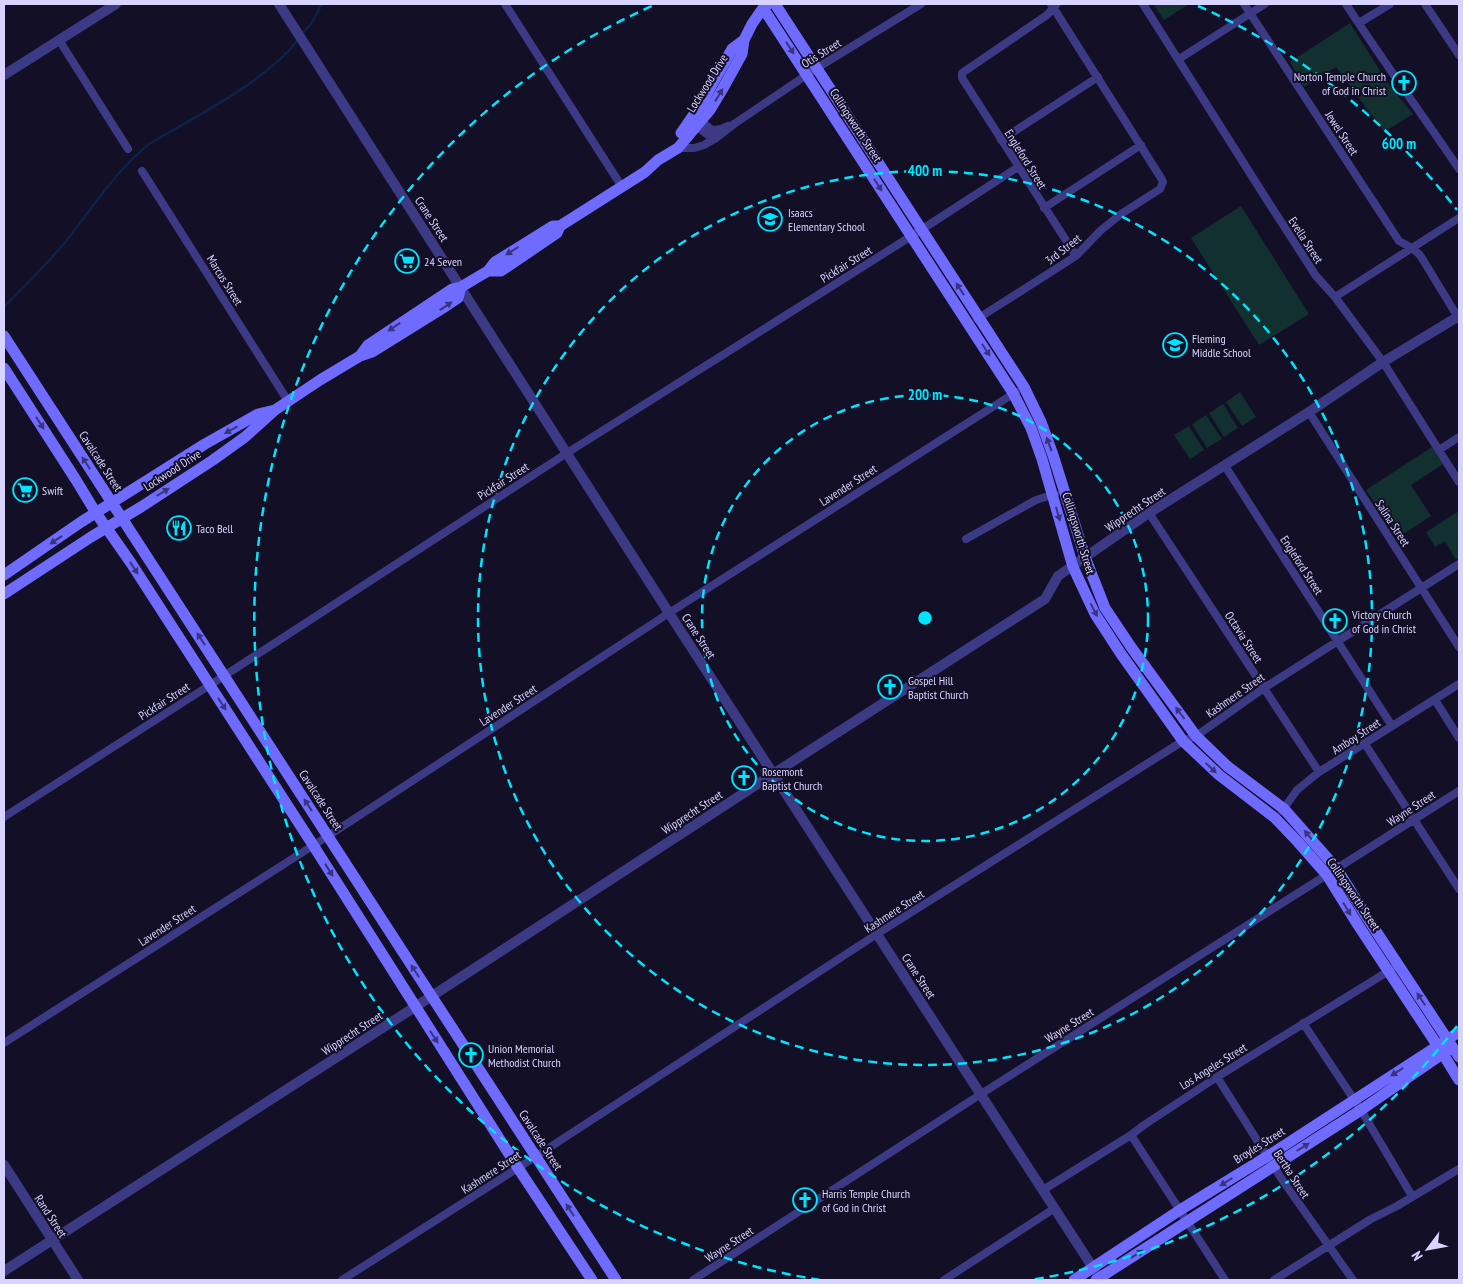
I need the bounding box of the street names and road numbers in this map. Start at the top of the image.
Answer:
street label: Otis Street [798,35,844,71]
street label: Lockwood Drive [683,51,731,115]
street label: Collingsworth Street [827,85,886,165]
street label: Jewel Street [1322,107,1362,159]
street label: Engleford Street [1002,126,1051,192]
street label: Crane Street [412,194,453,245]
street label: Evella Street [1285,214,1327,267]
street label: 3rd Street [1042,230,1084,268]
street label: Pickfair Street [817,242,875,286]
street label: Marcus Street [204,252,247,309]
street label: Cavalcade Street [76,428,126,495]
street label: Lockwood Drive [140,446,204,494]
street label: Pickfair Street [475,459,532,503]
street label: Lavender Street [817,461,880,509]
street label: Wipprecht Street [1102,483,1169,535]
street label: Collingsworth Street [1059,490,1099,576]
street label: Salina Street [1372,497,1414,550]
street label: Engleford Street [1277,533,1327,598]
street label: Octavia Street [1222,608,1267,666]
street label: Crane Street [679,611,720,662]
street label: Kashmere Street [1203,669,1268,721]
street label: Pickfair Street [136,679,193,723]
street label: Lavender Street [477,681,540,729]
street label: Amboy Street [1329,714,1384,757]
street label: Cavalcade Street [296,767,346,834]
street label: Wipprecht Street [659,786,726,837]
street label: Wayne Street [1384,786,1439,829]
street label: Collingsworth Street [1324,855,1384,934]
street label: Kashmere Street [861,886,927,936]
street label: Lavender Street [136,901,199,949]
street label: Crane Street [899,951,940,1002]
street label: Wayne Street [1042,1004,1097,1046]
street label: Wipprecht Street [319,1007,386,1058]
street label: Los Angeles Street [1177,1039,1250,1093]
street label: Cavalcade Street [516,1107,566,1174]
street label: Broyles Street [1231,1123,1288,1167]
street label: Kashmere Street [458,1147,524,1197]
street label: Bertha Street [1271,1147,1314,1202]
street label: Rand Street [32,1192,71,1241]
street label: Wayne Street [702,1222,757,1265]

